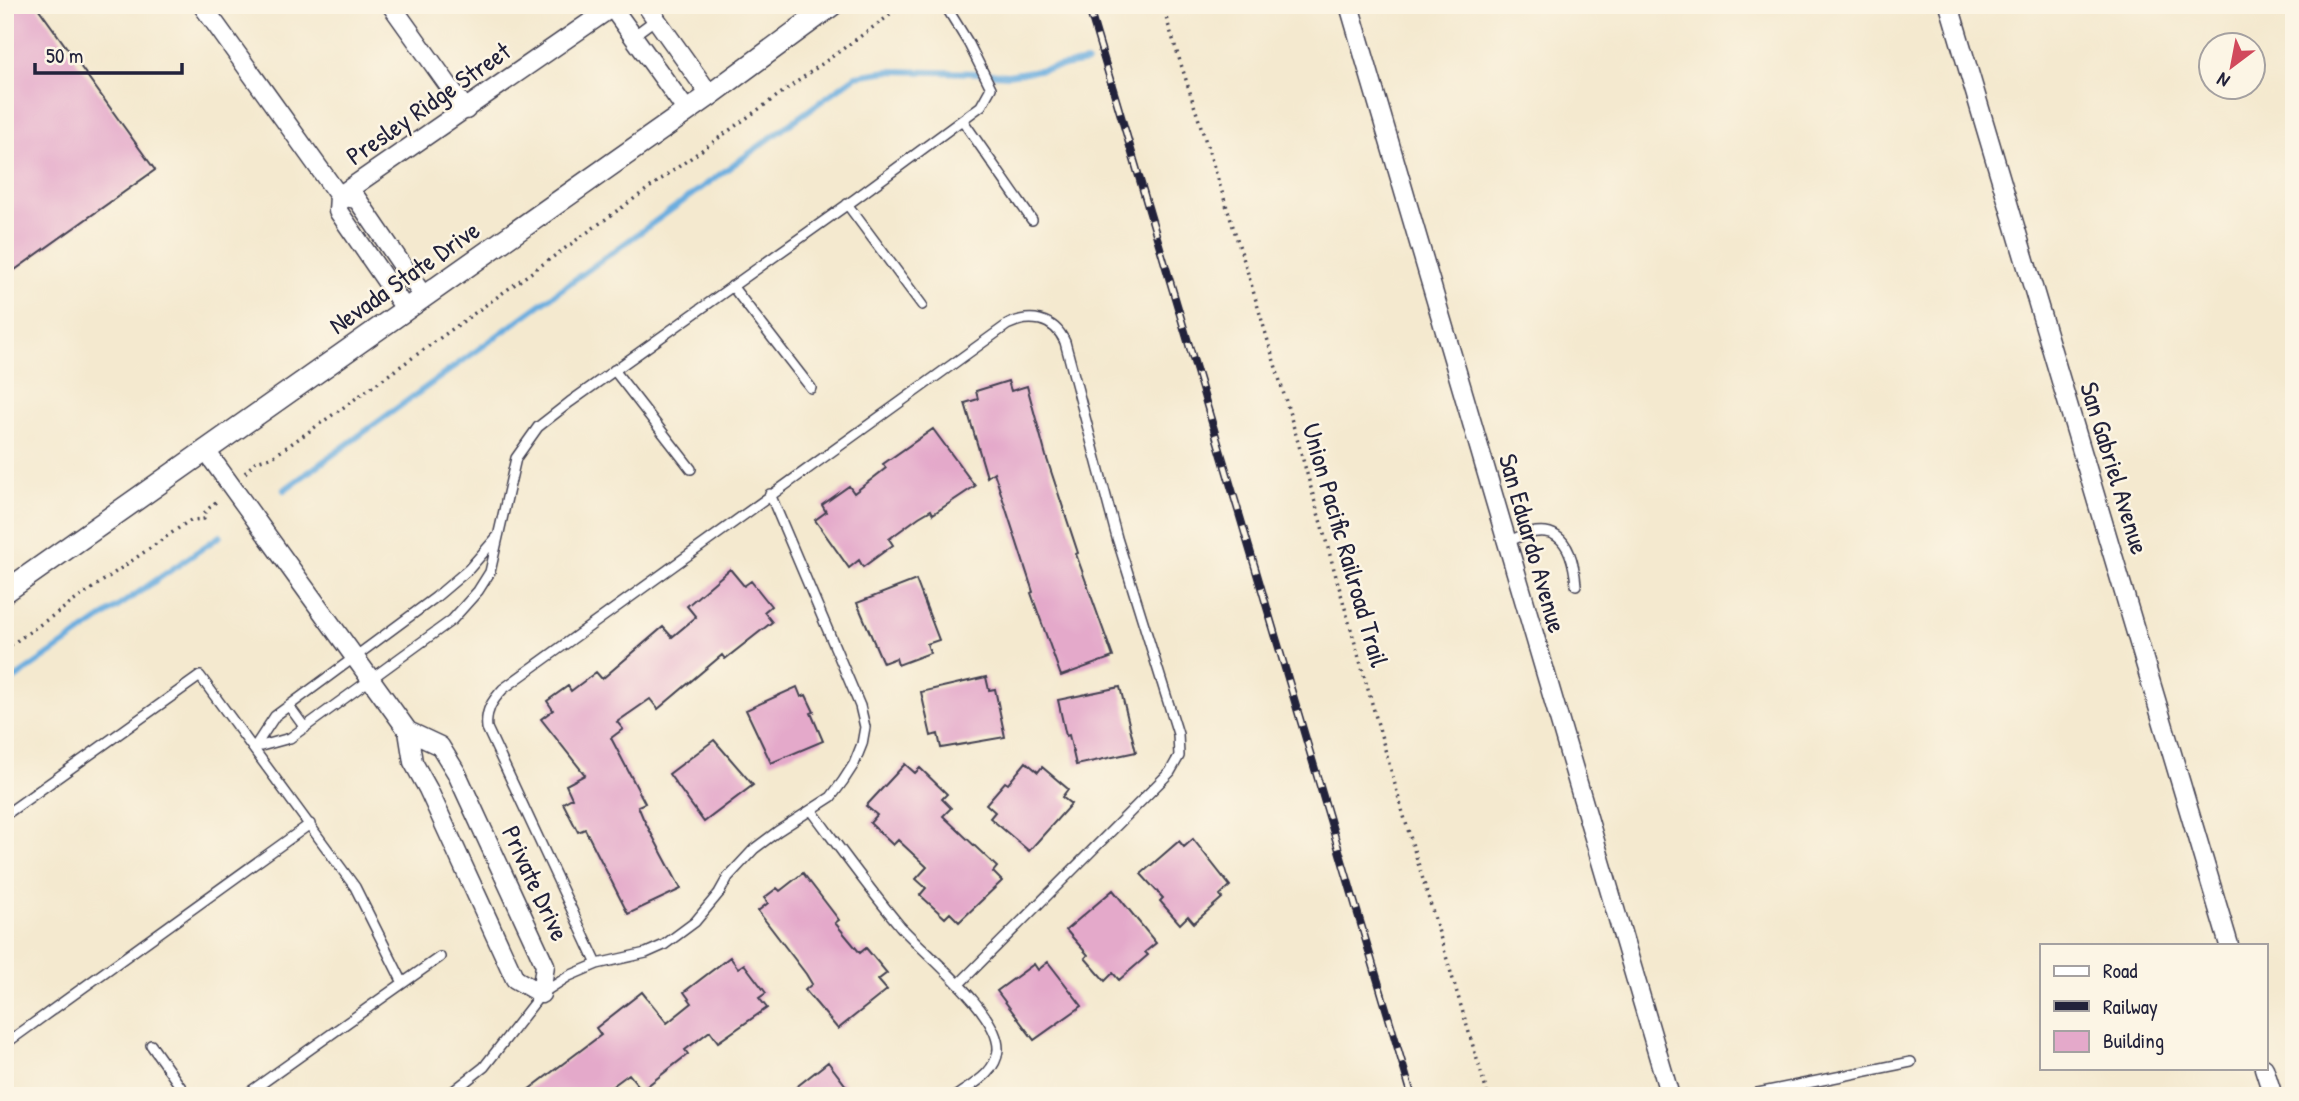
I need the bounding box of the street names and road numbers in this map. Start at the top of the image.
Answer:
street label: Presley Ridge Street [339,33,518,173]
street label: Nevada State Drive [322,212,486,342]
street label: San Gabriel Avenue [2072,378,2158,558]
street label: Union Pacific Railroad Trail [1294,419,1398,671]
street label: San Eduardo Avenue [1491,449,1575,637]
street label: Private Drive [494,820,578,946]

